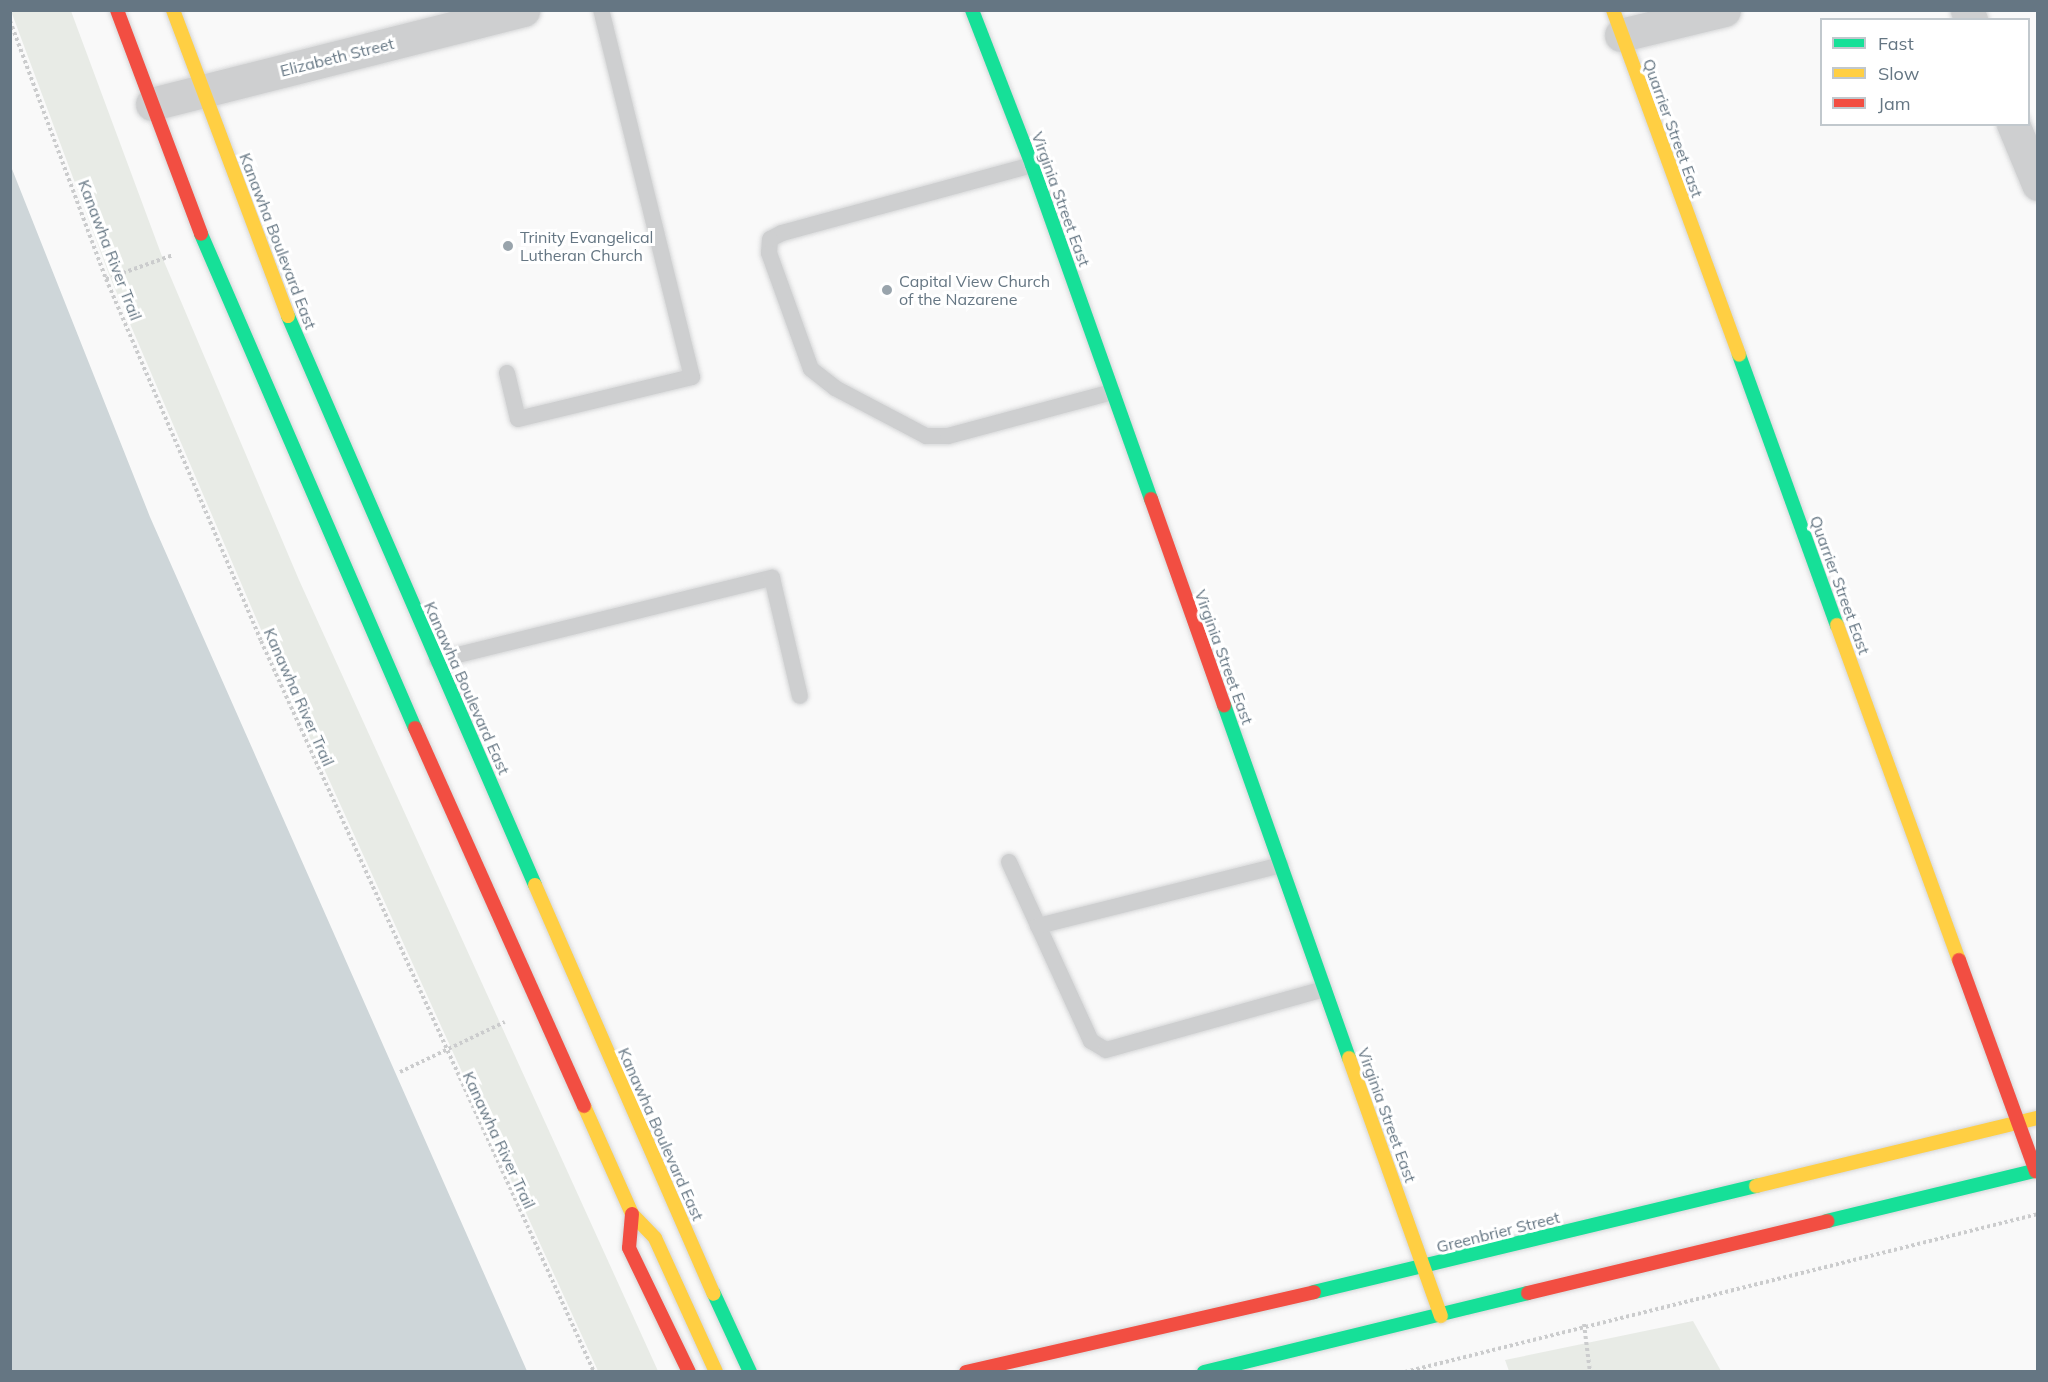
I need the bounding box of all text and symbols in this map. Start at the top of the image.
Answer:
legend [1820,18,2030,126]
text: Fast [1878,32,1914,55]
street label: Elizabeth Street [278,34,396,80]
street label: Quarrier Street East [1639,56,1707,200]
text: Slow [1878,62,1919,85]
text: Jam [1878,92,1911,115]
street label: Virginia Street East [1028,129,1094,269]
street label: Kanawha Boulevard East [236,150,320,332]
street label: Kanawha River Trail [74,177,146,323]
place label: Trinity Evangelical Lutheran Church [520,227,653,265]
marker: Trinity Evangelical Lutheran Church [501,239,515,253]
place label: Capital View Church of the Nazarene [899,271,1050,309]
marker: Capital View Church of the Nazarene [880,283,894,297]
street label: Quarrier Street East [1806,513,1874,657]
street label: Virginia Street East [1191,587,1257,727]
street label: Kanawha Boulevard East [420,599,514,777]
street label: Kanawha River Trail [260,625,338,769]
street label: Kanawha Boulevard East [614,1045,708,1223]
street label: Virginia Street East [1354,1045,1420,1185]
street label: Kanawha River Trail [459,1068,539,1212]
street label: Greenbrier Street [1434,1207,1562,1257]

